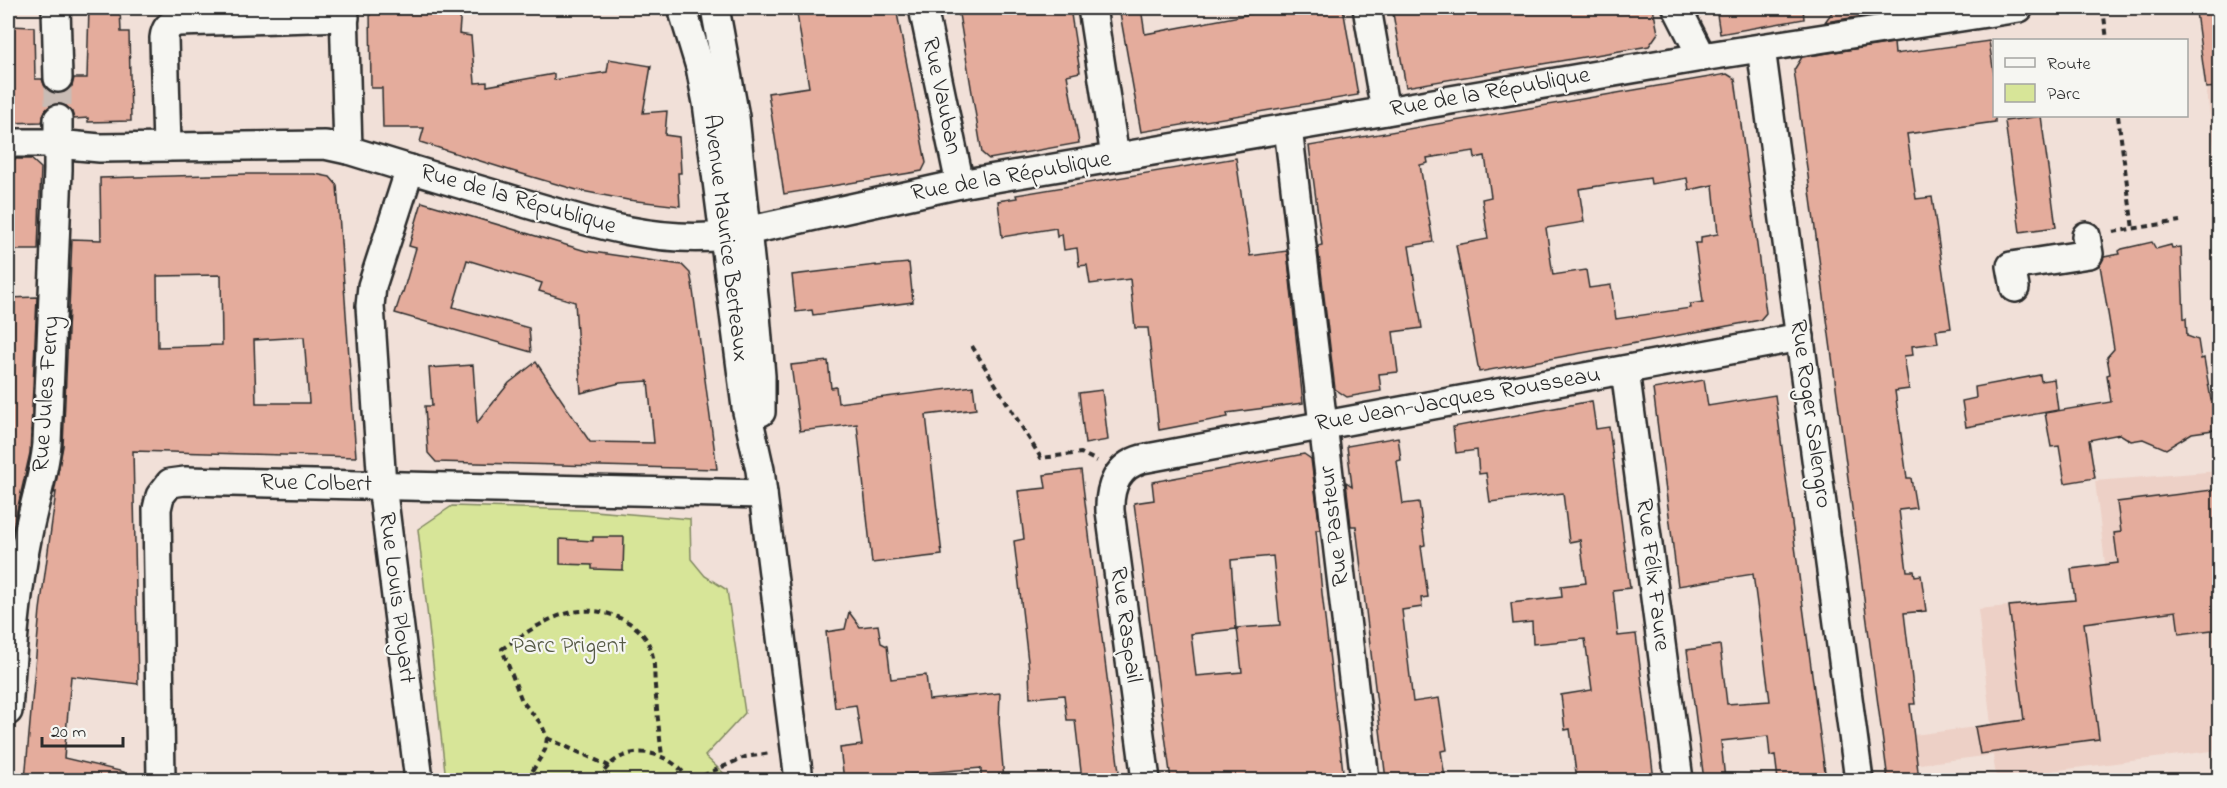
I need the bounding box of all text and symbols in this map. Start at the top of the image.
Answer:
street label: Rue Vauban [912,34,970,158]
legend [1993,39,2188,117]
text: Route [2047,52,2092,78]
street label: Rue de la République [1387,58,1593,128]
text: Parc [2047,82,2080,108]
street label: Avenue Maurice Berteaux [692,112,758,364]
street label: Rue de la République [908,142,1114,212]
street label: Rue de la République [416,155,620,245]
street label: Rue Jules Ferry [24,315,71,473]
street label: Rue Roger Salengro [1779,317,1841,511]
street label: Rue Jean-Jacques Rousseau [1313,358,1603,442]
street label: Rue Pasteur [1310,463,1360,588]
street label: Rue Colbert [260,466,372,502]
street label: Rue Félix Faure [1625,497,1679,653]
street label: Rue Louis Ployart [367,511,424,686]
street label: Rue Raspail [1100,565,1150,685]
park label: Parc Prigent [511,629,627,664]
scale bar [42,710,123,748]
text: 20 m [51,720,86,746]

